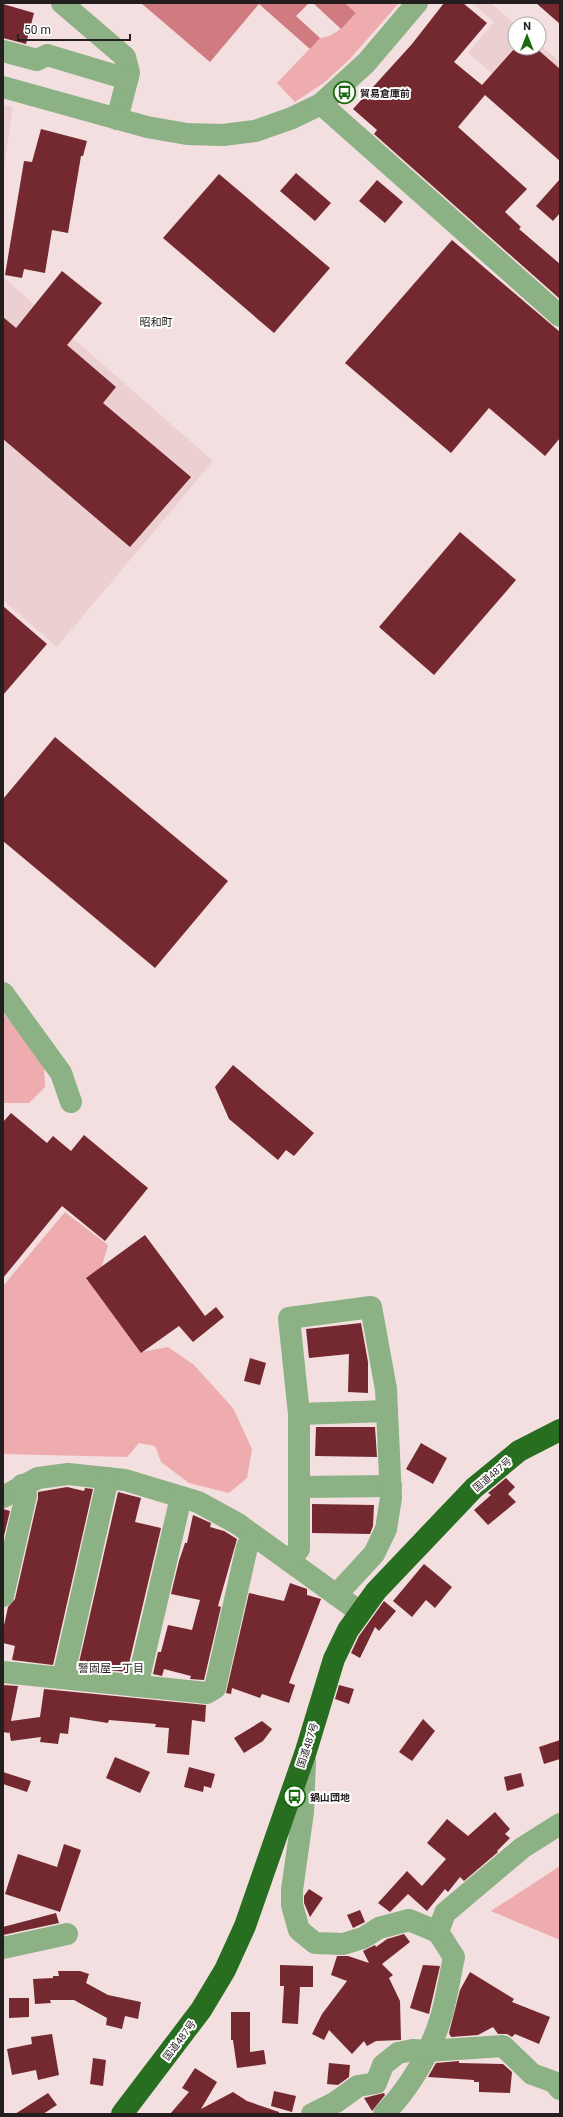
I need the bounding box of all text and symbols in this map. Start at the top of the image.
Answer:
scale bar [18,16,130,42]
north arrow [507,16,547,56]
text: N [523,20,531,33]
text: 50 m [24,23,51,37]
bus stop icon: 貿易倉庫前 [332,80,358,106]
place label: 貿易倉庫前 [360,88,410,99]
district label: 昭和町 [140,316,173,329]
street label: 国道487号 [471,1455,514,1494]
district label: 警固屋一丁目 [78,1662,144,1675]
street label: 国道487号 [295,1721,320,1769]
bus stop icon: 鍋山団地 [281,1784,307,1810]
place label: 鍋山団地 [310,1792,350,1803]
street label: 国道487号 [161,2018,198,2062]

